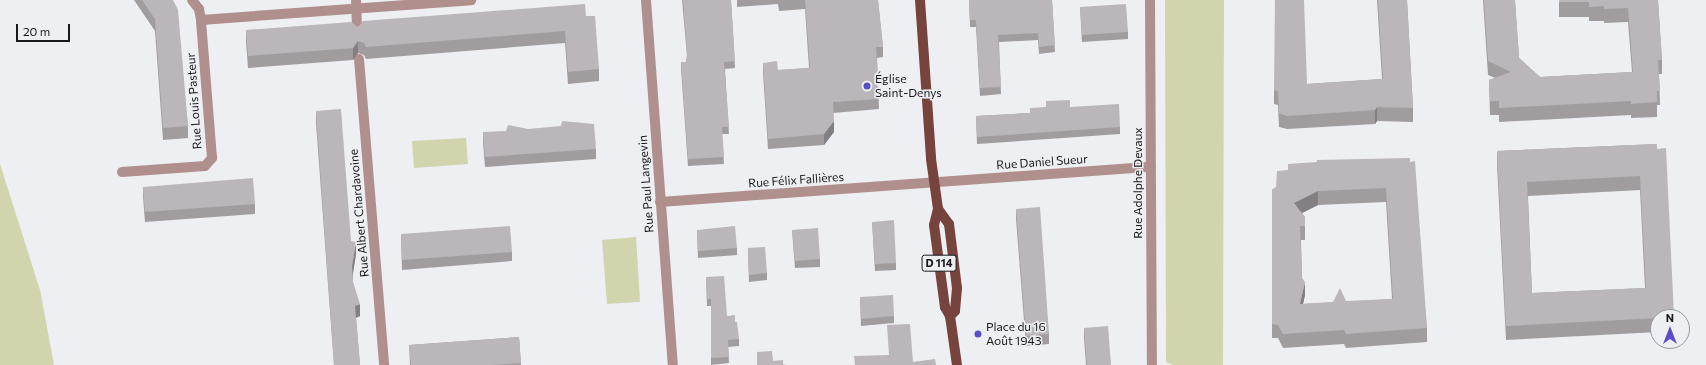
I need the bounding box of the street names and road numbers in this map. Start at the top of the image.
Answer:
street label: Rue Louis Pasteur [183,52,205,150]
street label: Rue Adolphe Devaux [1131,127,1145,239]
street label: Rue Paul Langevin [635,135,657,233]
street label: Rue Albert Chardavoine [346,148,372,278]
street label: Rue Daniel Sueur [996,152,1088,172]
street label: Rue Félix Fallières [748,169,844,191]
road number: D 114 [921,254,957,272]

